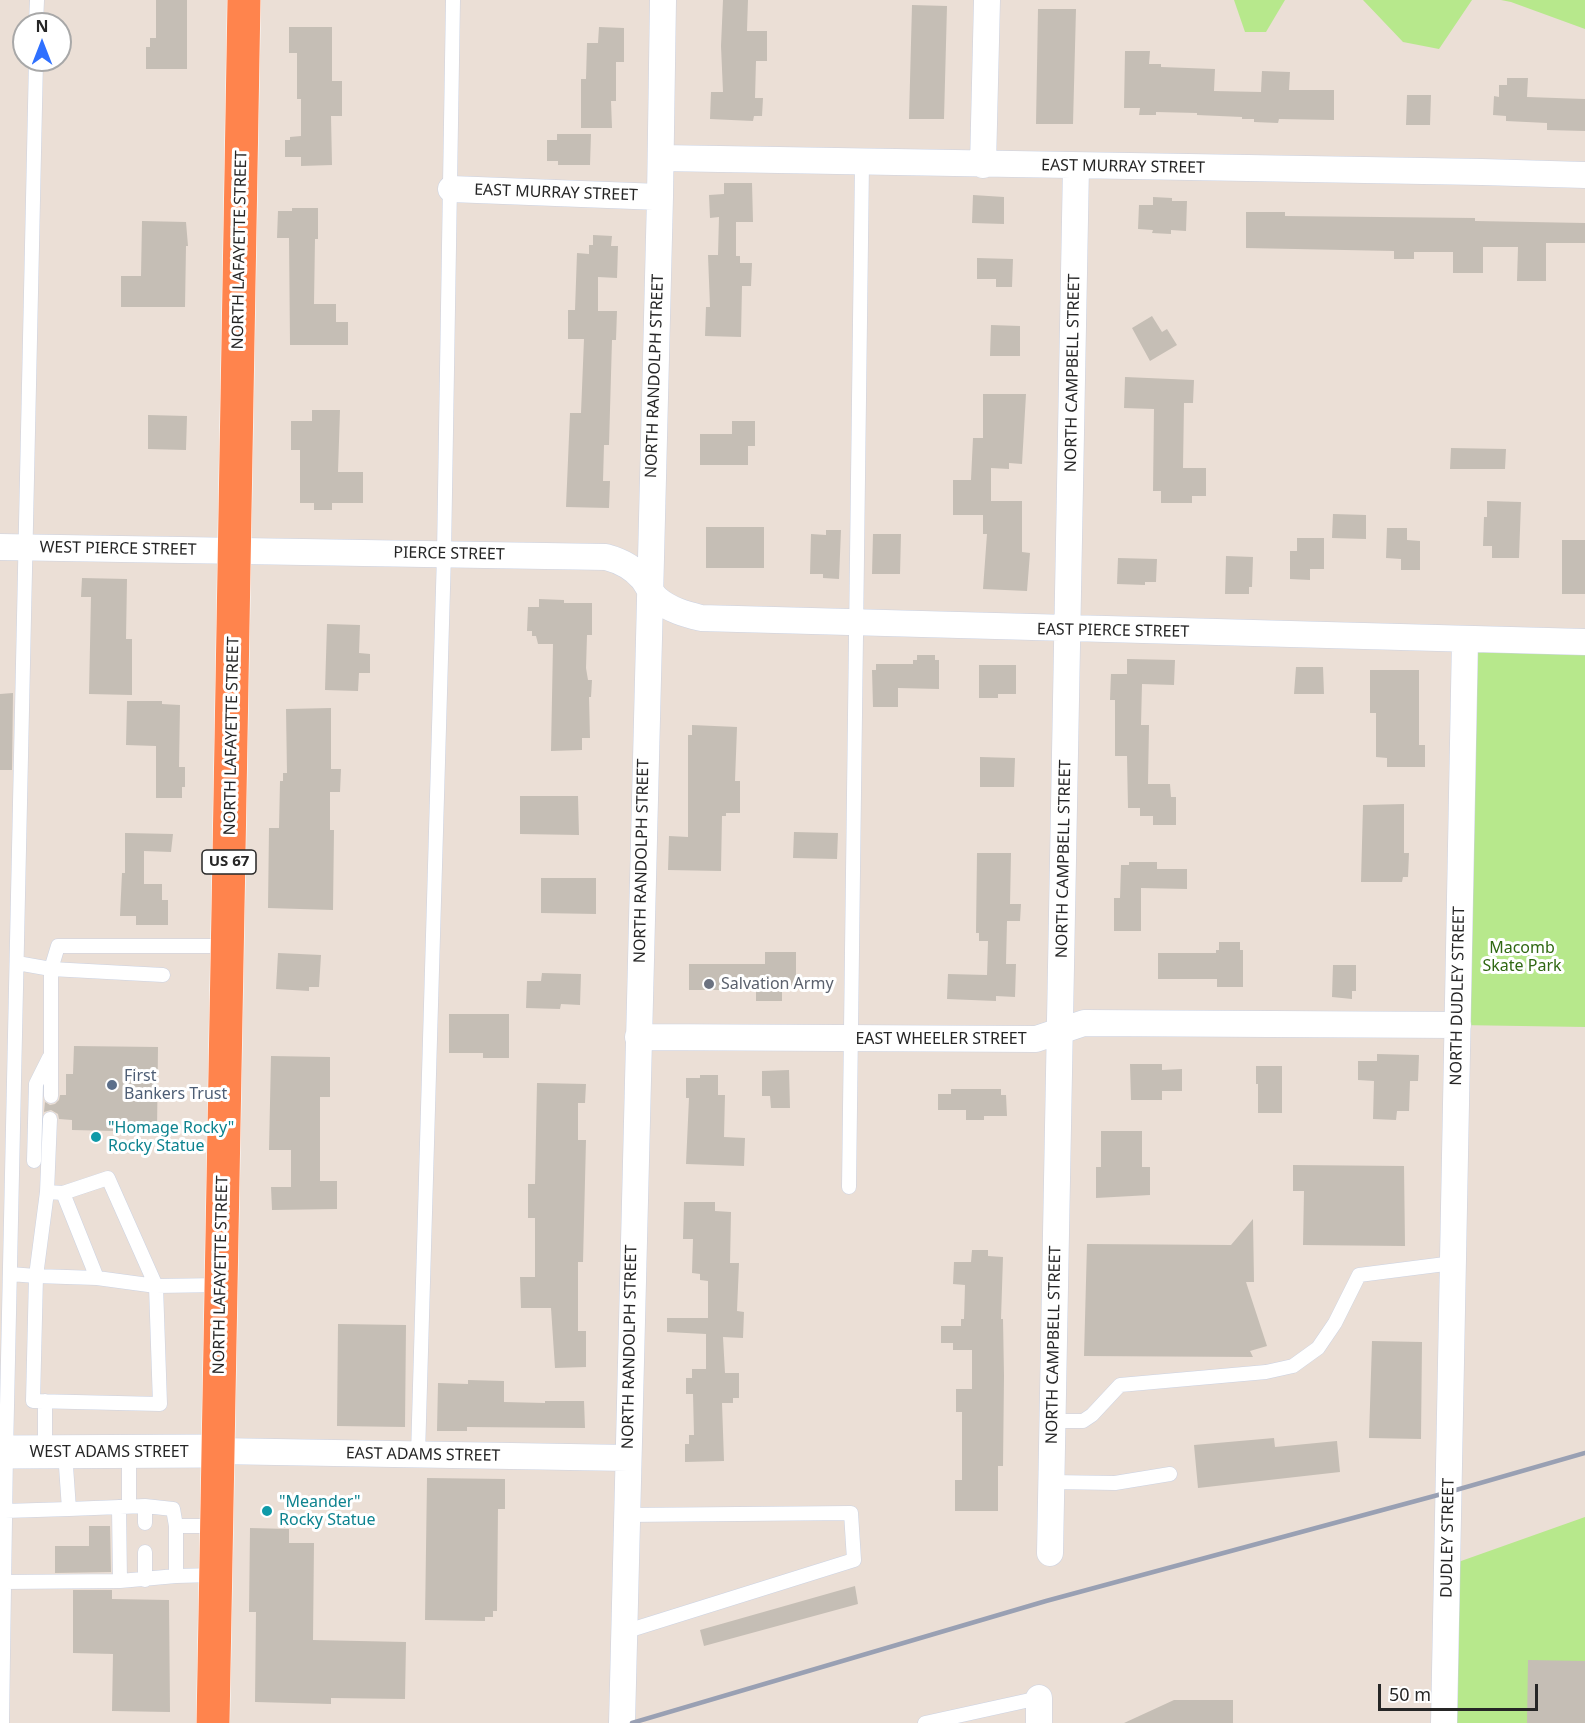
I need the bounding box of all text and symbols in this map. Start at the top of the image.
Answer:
north arrow [12,12,72,72]
text: N [35,15,49,37]
street label: NORTH LAFAYETTE STREET [229,150,251,350]
street label: EAST MURRAY STREET [1041,156,1205,178]
street label: EAST MURRAY STREET [474,181,638,205]
street label: NORTH RANDOLPH STREET [642,274,668,478]
street label: NORTH CAMPBELL STREET [1062,274,1084,472]
street label: WEST PIERCE STREET [39,538,197,560]
street label: PIERCE STREET [393,543,505,565]
street label: EAST PIERCE STREET [1037,620,1189,642]
street label: NORTH LAFAYETTE STREET [221,636,243,836]
street label: NORTH RANDOLPH STREET [631,759,653,963]
street label: NORTH CAMPBELL STREET [1053,760,1075,958]
road number: US 67 [202,850,256,874]
street label: NORTH DUDLEY STREET [1447,906,1469,1086]
park label: Macomb Skate Park [1482,938,1562,976]
place label: Salvation Army [721,974,834,994]
marker: Salvation Army [702,977,716,991]
street label: EAST WHEELER STREET [855,1029,1027,1049]
place label: First Bankers Trust [124,1066,227,1104]
marker: First Bankers Trust [105,1078,119,1092]
place label: "Homage Rocky" Rocky Statue [108,1118,234,1156]
marker: "Homage Rocky" Rocky Statue [89,1130,103,1144]
street label: NORTH LAFAYETTE STREET [210,1175,232,1375]
street label: NORTH RANDOLPH STREET [619,1245,641,1449]
street label: NORTH CAMPBELL STREET [1043,1246,1065,1444]
street label: WEST ADAMS STREET [29,1442,189,1462]
street label: EAST ADAMS STREET [346,1444,500,1466]
street label: DUDLEY STREET [1437,1478,1459,1598]
place label: "Meander" Rocky Statue [279,1492,375,1530]
marker: "Meander" Rocky Statue [260,1504,274,1518]
scale bar [1381,1672,1542,1710]
text: 50 m [1389,1682,1431,1706]

